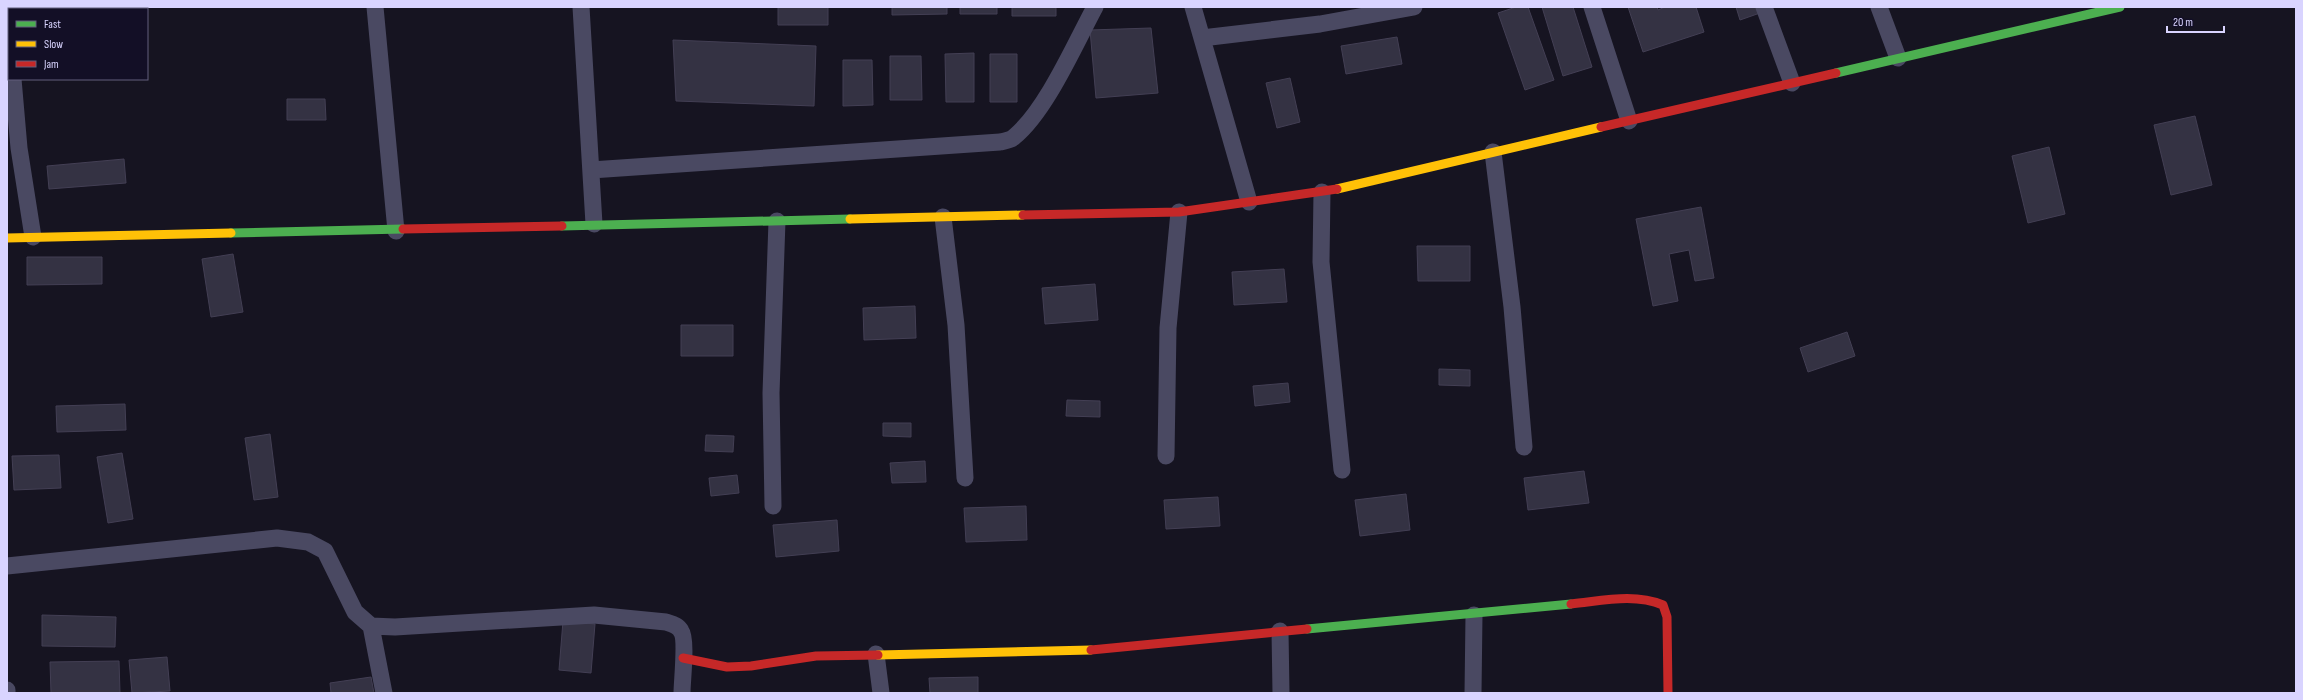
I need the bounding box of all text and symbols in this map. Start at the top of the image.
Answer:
legend [8,8,148,80]
scale bar [2167,8,2224,34]
text: 20 m [2173,15,2193,30]
text: Fast [44,17,61,32]
text: Slow [44,37,63,52]
text: Jam [43,57,59,72]

